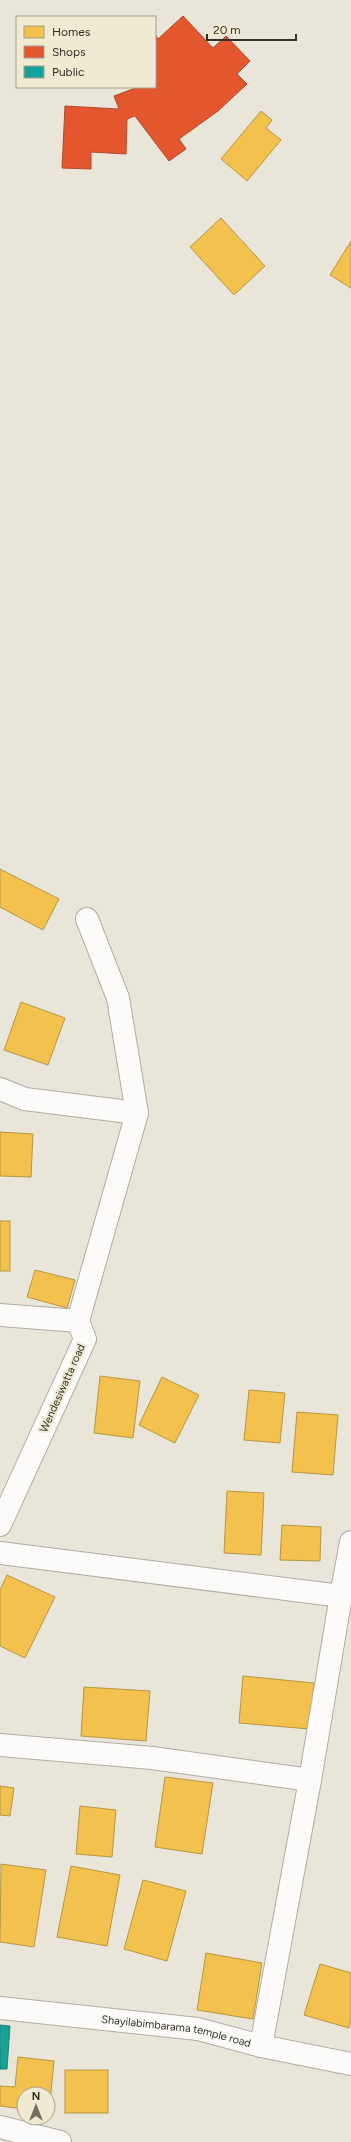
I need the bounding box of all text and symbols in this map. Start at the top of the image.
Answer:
legend [16,16,156,88]
scale bar [207,16,296,42]
text: 20 m [213,23,241,37]
text: Homes [52,25,91,39]
text: Shops [52,45,86,59]
text: Public [52,65,85,79]
street label: Wendesiwatta road [37,1342,88,1434]
street label: Shayilabimbarama temple road [101,2013,252,2050]
north arrow [16,2086,56,2126]
text: N [32,2090,40,2103]

